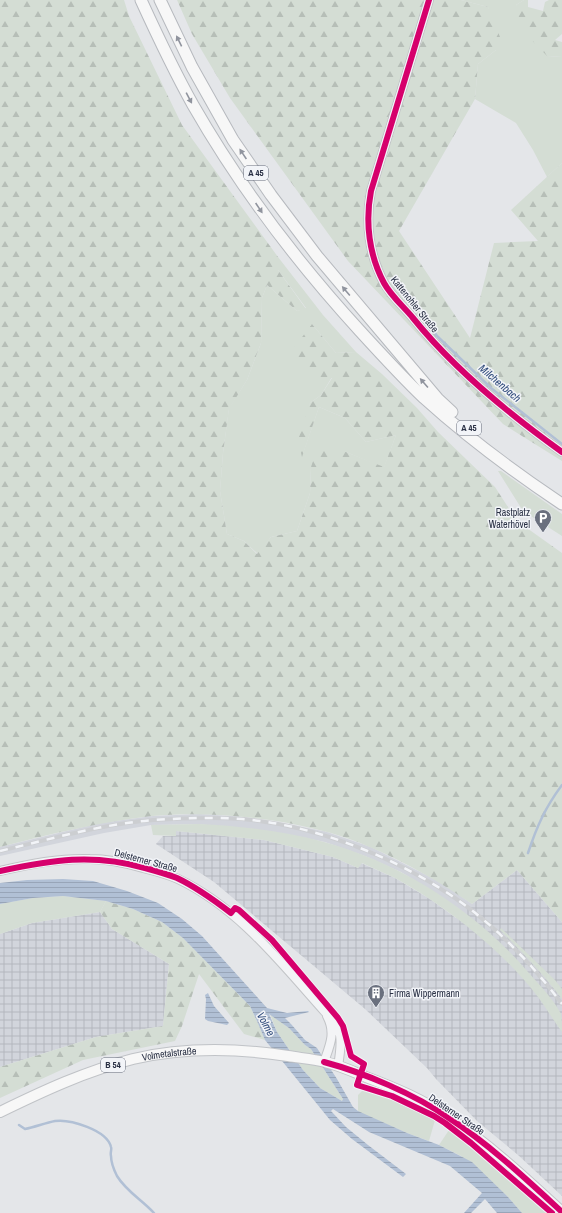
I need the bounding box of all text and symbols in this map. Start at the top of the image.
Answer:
one-way arrow [176,35,182,47]
one-way arrow [186,92,193,104]
one-way arrow [239,149,247,159]
road number: A 45 [244,166,268,180]
one-way arrow [255,203,263,213]
street label: Kattenohler Straße [388,273,442,335]
one-way arrow [342,286,351,297]
water label: Milchenbach [476,361,524,405]
one-way arrow [419,378,428,388]
road number: A 45 [457,421,481,435]
place label: Rastplatz Waterhövel [489,506,530,531]
parking icon: Rastplatz Waterhövel [533,508,553,533]
street label: Delsterner Straße [113,846,179,875]
building icon: Firma Wippermann [366,983,386,1008]
place label: Firma Wippermann [389,987,460,1000]
water label: Volme [254,1010,278,1038]
street label: Volmetalstraße [141,1044,197,1064]
road number: B 54 [101,1058,125,1072]
street label: Delsterner Straße [426,1091,488,1138]

